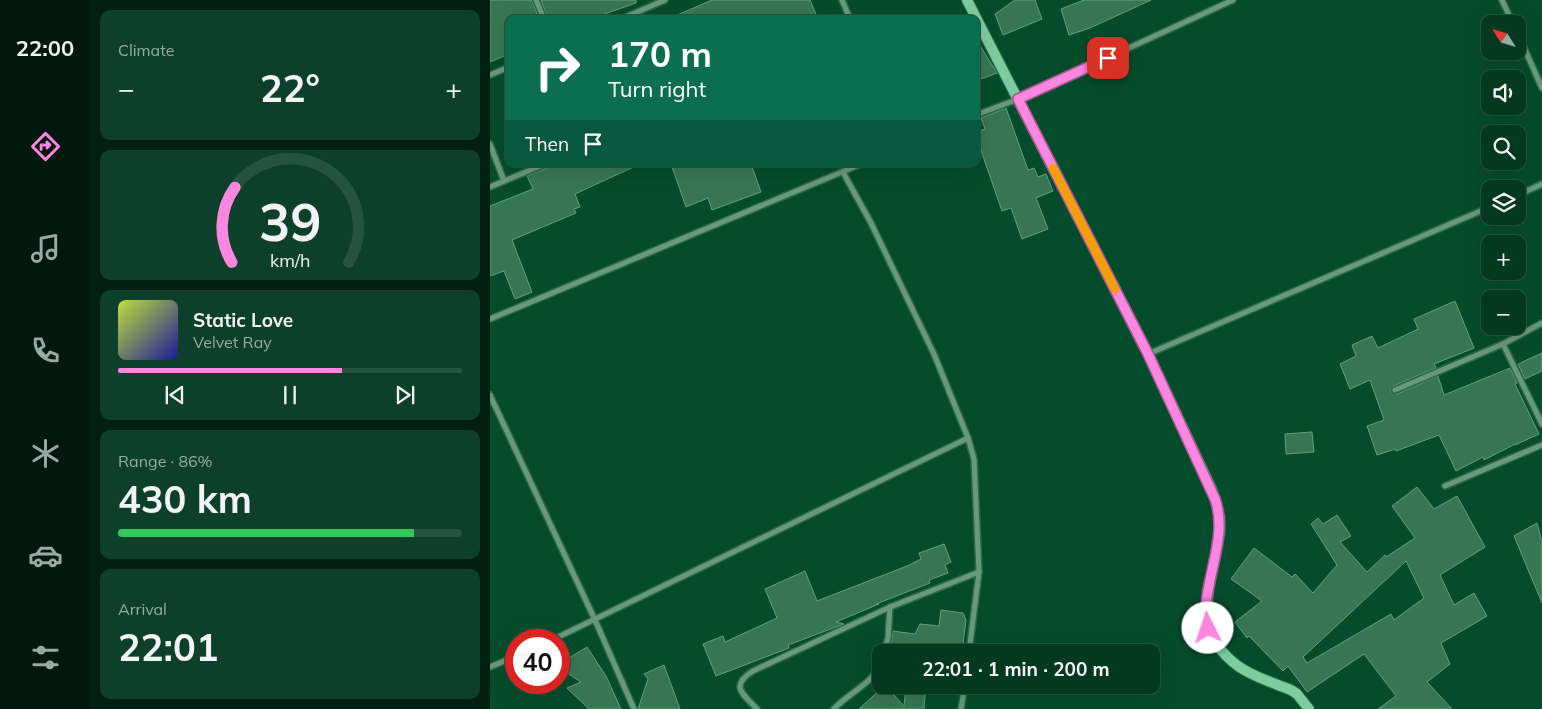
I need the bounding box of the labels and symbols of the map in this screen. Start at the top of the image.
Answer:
north arrow [1481,15,1526,60]
pin [1087,37,1129,79]
position arrow [1181,601,1233,653]
speed limit sign: 40 [505,629,570,694]

